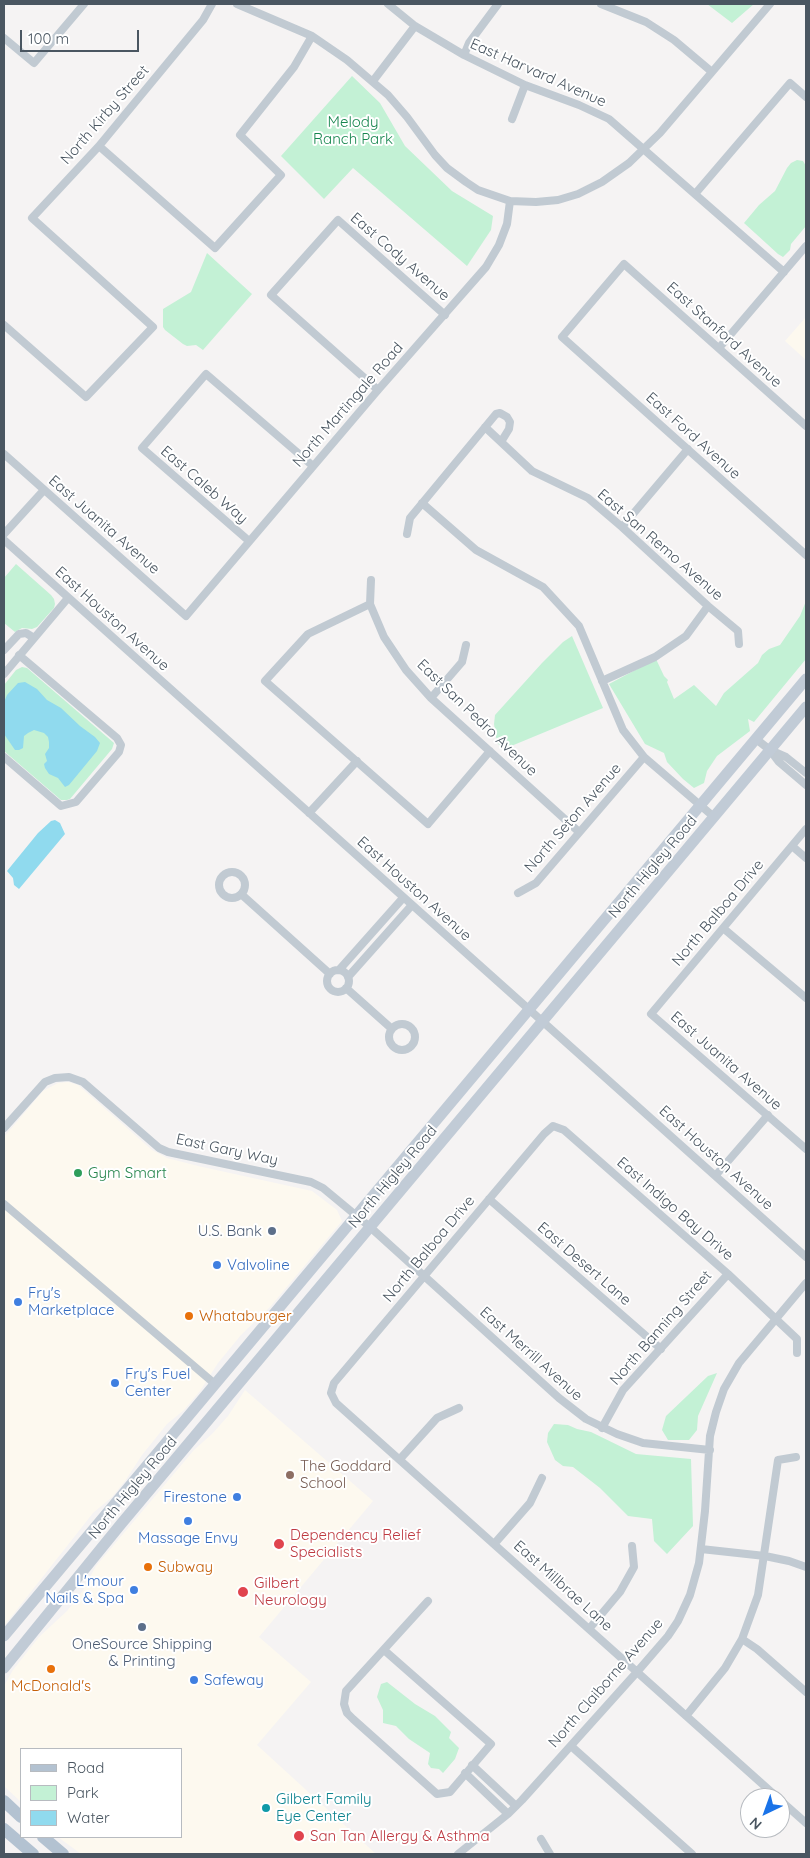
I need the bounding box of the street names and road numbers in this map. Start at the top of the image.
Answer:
street label: East Harvard Avenue [467,35,609,111]
street label: North Kirby Street [57,62,153,168]
street label: East Cody Avenue [347,209,453,305]
street label: East Stanford Avenue [663,278,785,392]
street label: North Martingale Road [289,339,407,471]
street label: East Ford Avenue [642,389,744,483]
street label: East Caleb Way [157,442,251,528]
street label: East Juanita Avenue [45,472,163,578]
street label: East San Remo Avenue [593,485,727,605]
street label: East Houston Avenue [51,563,173,675]
street label: East San Pedro Avenue [413,656,541,780]
street label: North Seton Avenue [521,760,625,876]
street label: North Higley Road [605,812,701,922]
street label: East Houston Avenue [353,833,475,945]
street label: North Balboa Drive [668,856,768,970]
street label: East Juanita Avenue [667,1008,785,1114]
street label: East Houston Avenue [655,1102,777,1214]
street label: North Higley Road [345,1122,441,1232]
street label: East Gary Way [174,1130,280,1170]
street label: East Indigo Bay Drive [613,1154,737,1264]
street label: North Balboa Drive [379,1192,479,1306]
street label: East Desert Lane [534,1219,634,1309]
street label: North Banning Street [606,1267,716,1389]
street label: East Merrill Avenue [476,1303,586,1405]
street label: North Higley Road [85,1433,181,1543]
street label: East Millbrae Lane [510,1537,616,1635]
street label: North Claiborne Avenue [545,1615,667,1751]

